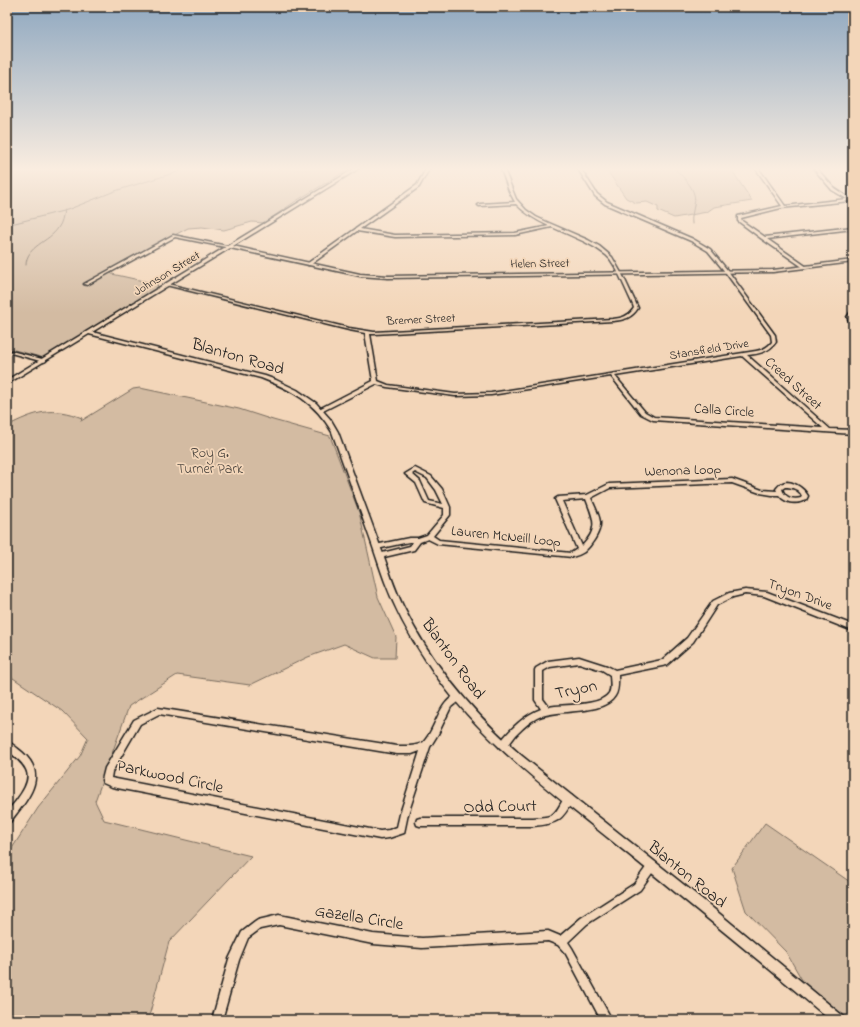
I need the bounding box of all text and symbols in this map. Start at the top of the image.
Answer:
street label: Johnson Street [130,247,204,301]
street label: Helen Street [510,254,570,274]
street label: Bremer Street [385,309,456,331]
street label: Blanton Road [188,332,288,382]
street label: Stansfield Drive [668,335,751,365]
street label: Creed Street [760,352,827,416]
street label: Calla Circle [693,398,756,424]
park label: Roy G. Turner Park [177,443,244,480]
street label: Wenona Loop [644,459,722,483]
street label: Lauren McNeill Loop [450,521,562,553]
street label: Tryon Drive [764,574,836,618]
street label: Blanton Road [414,612,491,705]
street label: Tryon [553,673,599,708]
street label: Parkwood Circle [114,753,226,801]
street label: Odd Court [463,794,537,820]
street label: Blanton Road [641,835,732,915]
street label: Gazella Circle [313,899,405,937]

